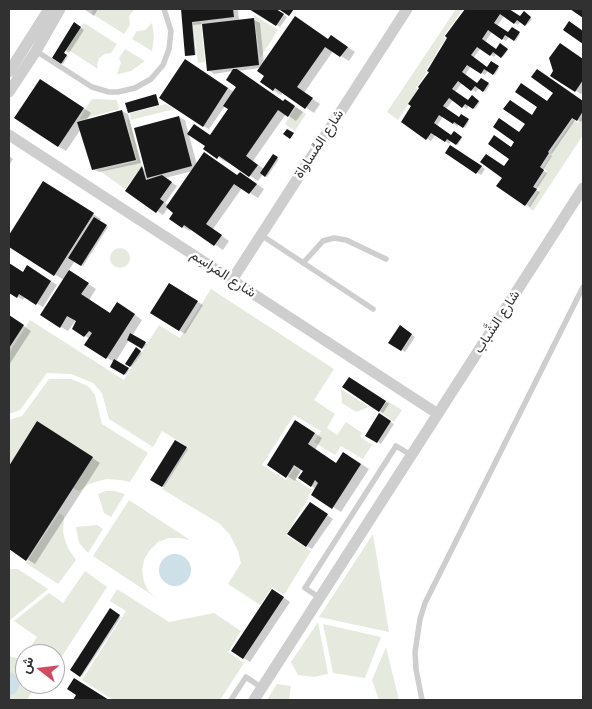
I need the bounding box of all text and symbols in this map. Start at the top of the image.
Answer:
street label: شارع المُساواة [291,106,347,182]
street label: شارع المَراسِم [187,247,259,301]
street label: شارع الشَّباب [470,287,524,357]
north arrow [15,644,65,694]
text: ش [16,655,38,676]

